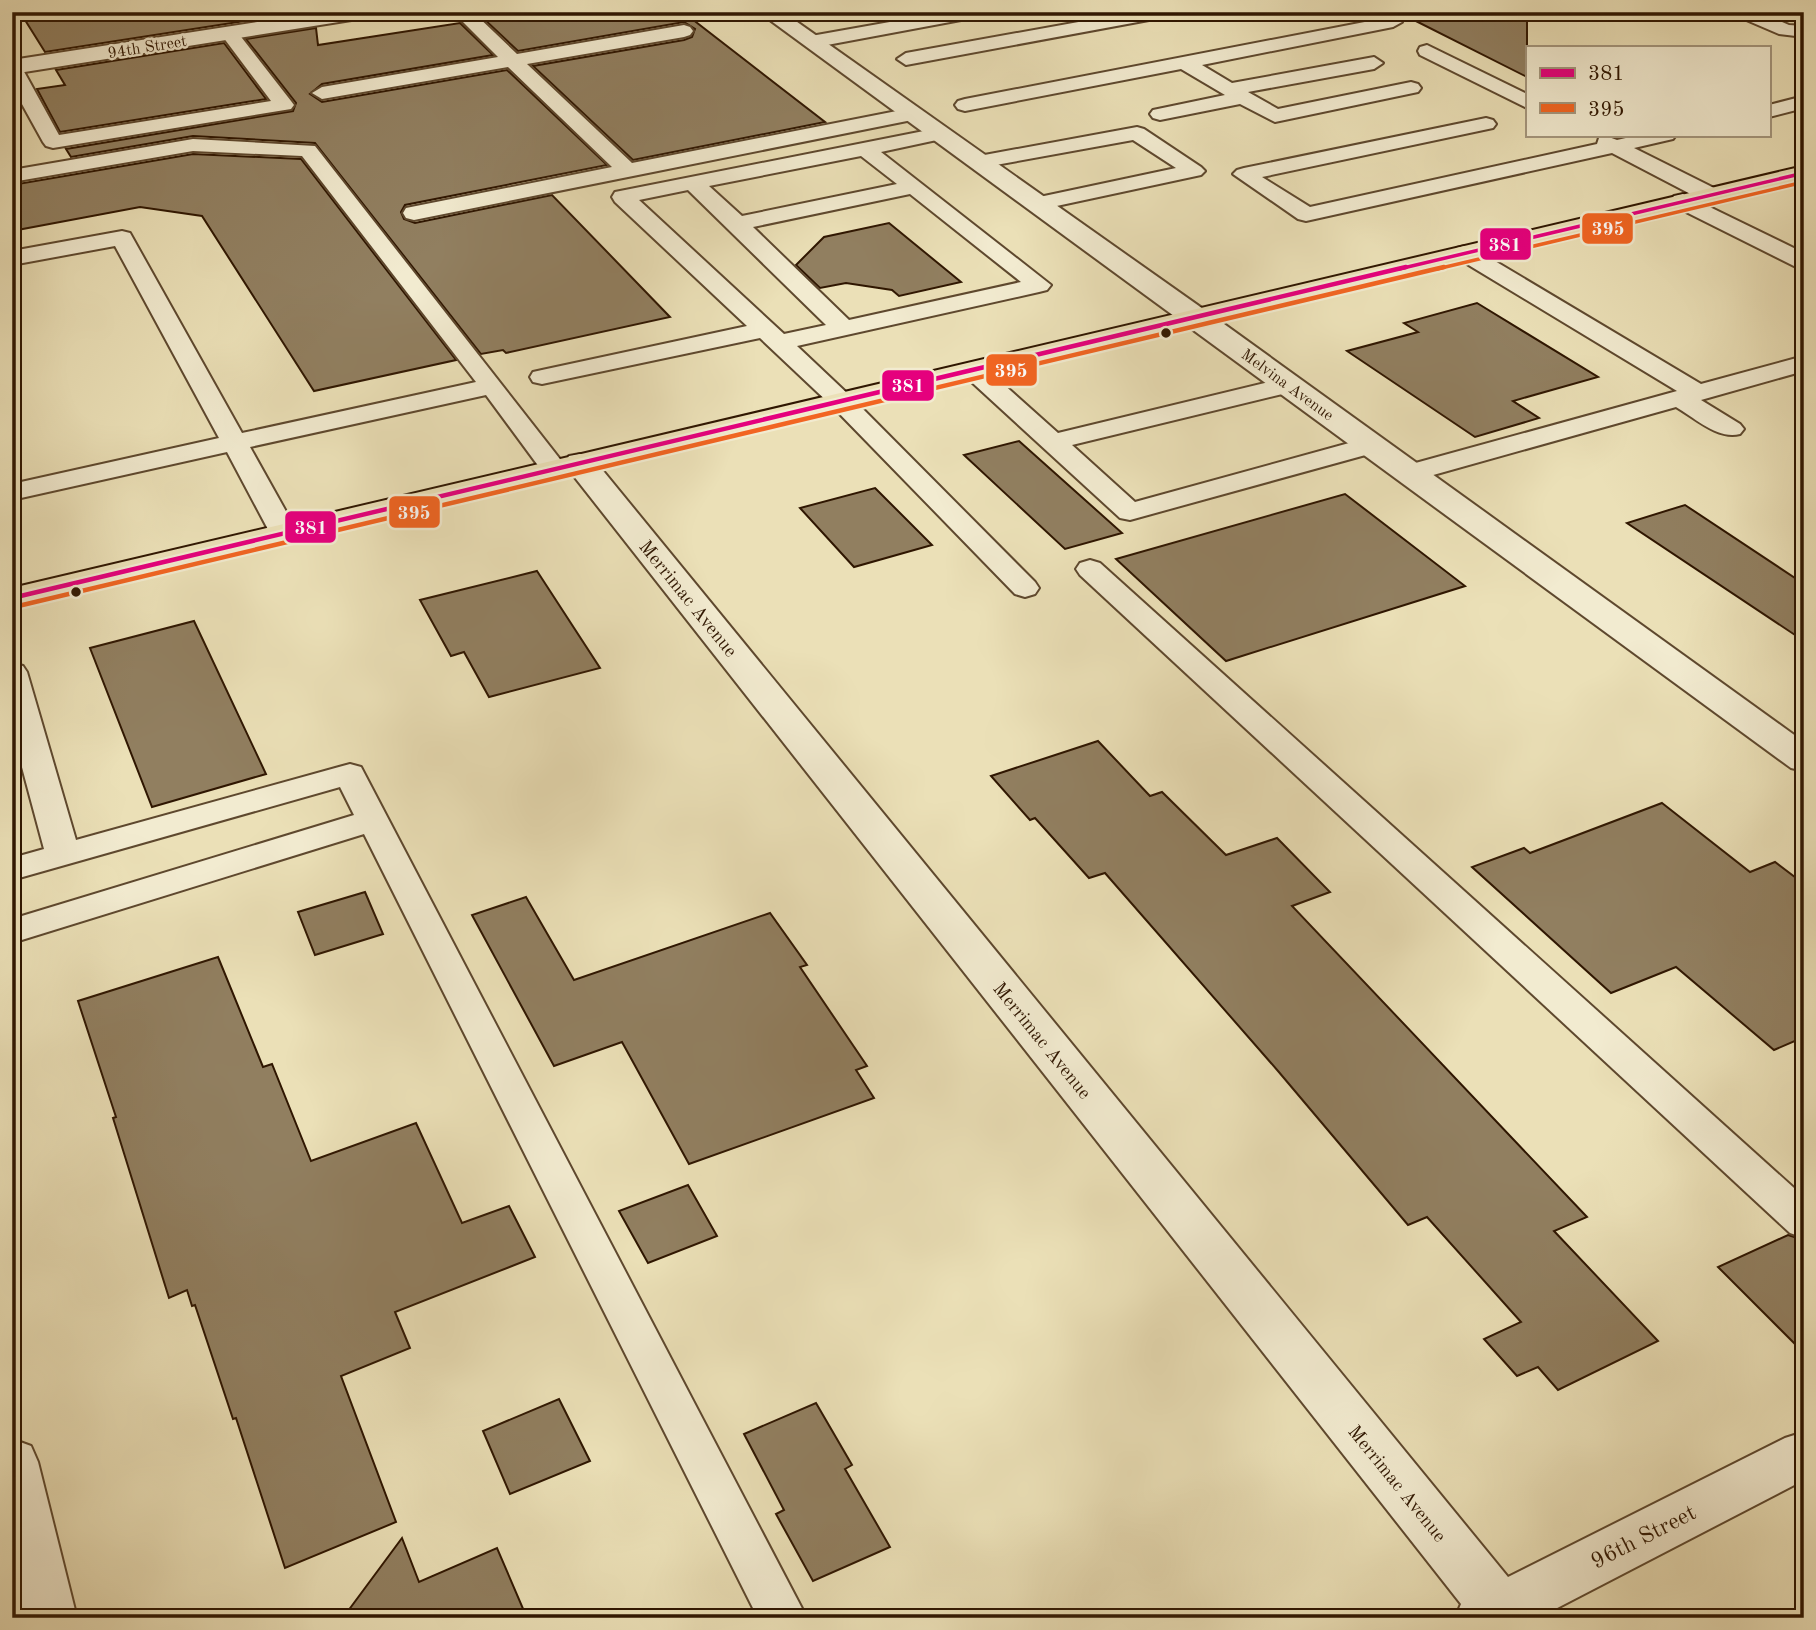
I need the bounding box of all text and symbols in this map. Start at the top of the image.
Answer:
street label: 94th Street [107,34,188,62]
legend [1526,46,1770,136]
text: 381 [1588,64,1625,85]
text: 395 [1588,100,1625,121]
line badge: 395 [1581,212,1634,245]
text: 395 [1591,221,1625,240]
line badge: 381 [1479,227,1532,261]
text: 381 [1488,237,1522,256]
unlabelled marker [1159,326,1173,340]
street label: Melvina Avenue [1238,347,1336,424]
line badge: 395 [985,353,1038,387]
text: 395 [994,363,1028,382]
line badge: 381 [881,369,935,402]
text: 381 [891,378,925,397]
line badge: 395 [388,495,441,529]
text: 395 [397,505,431,524]
line badge: 381 [284,510,337,544]
text: 381 [294,520,328,539]
street label: Merrimac Avenue [634,538,740,661]
unlabelled marker [69,585,83,599]
street label: Merrimac Avenue [988,980,1094,1103]
street label: Merrimac Avenue [1343,1423,1449,1546]
street label: 96th Street [1587,1501,1700,1574]

